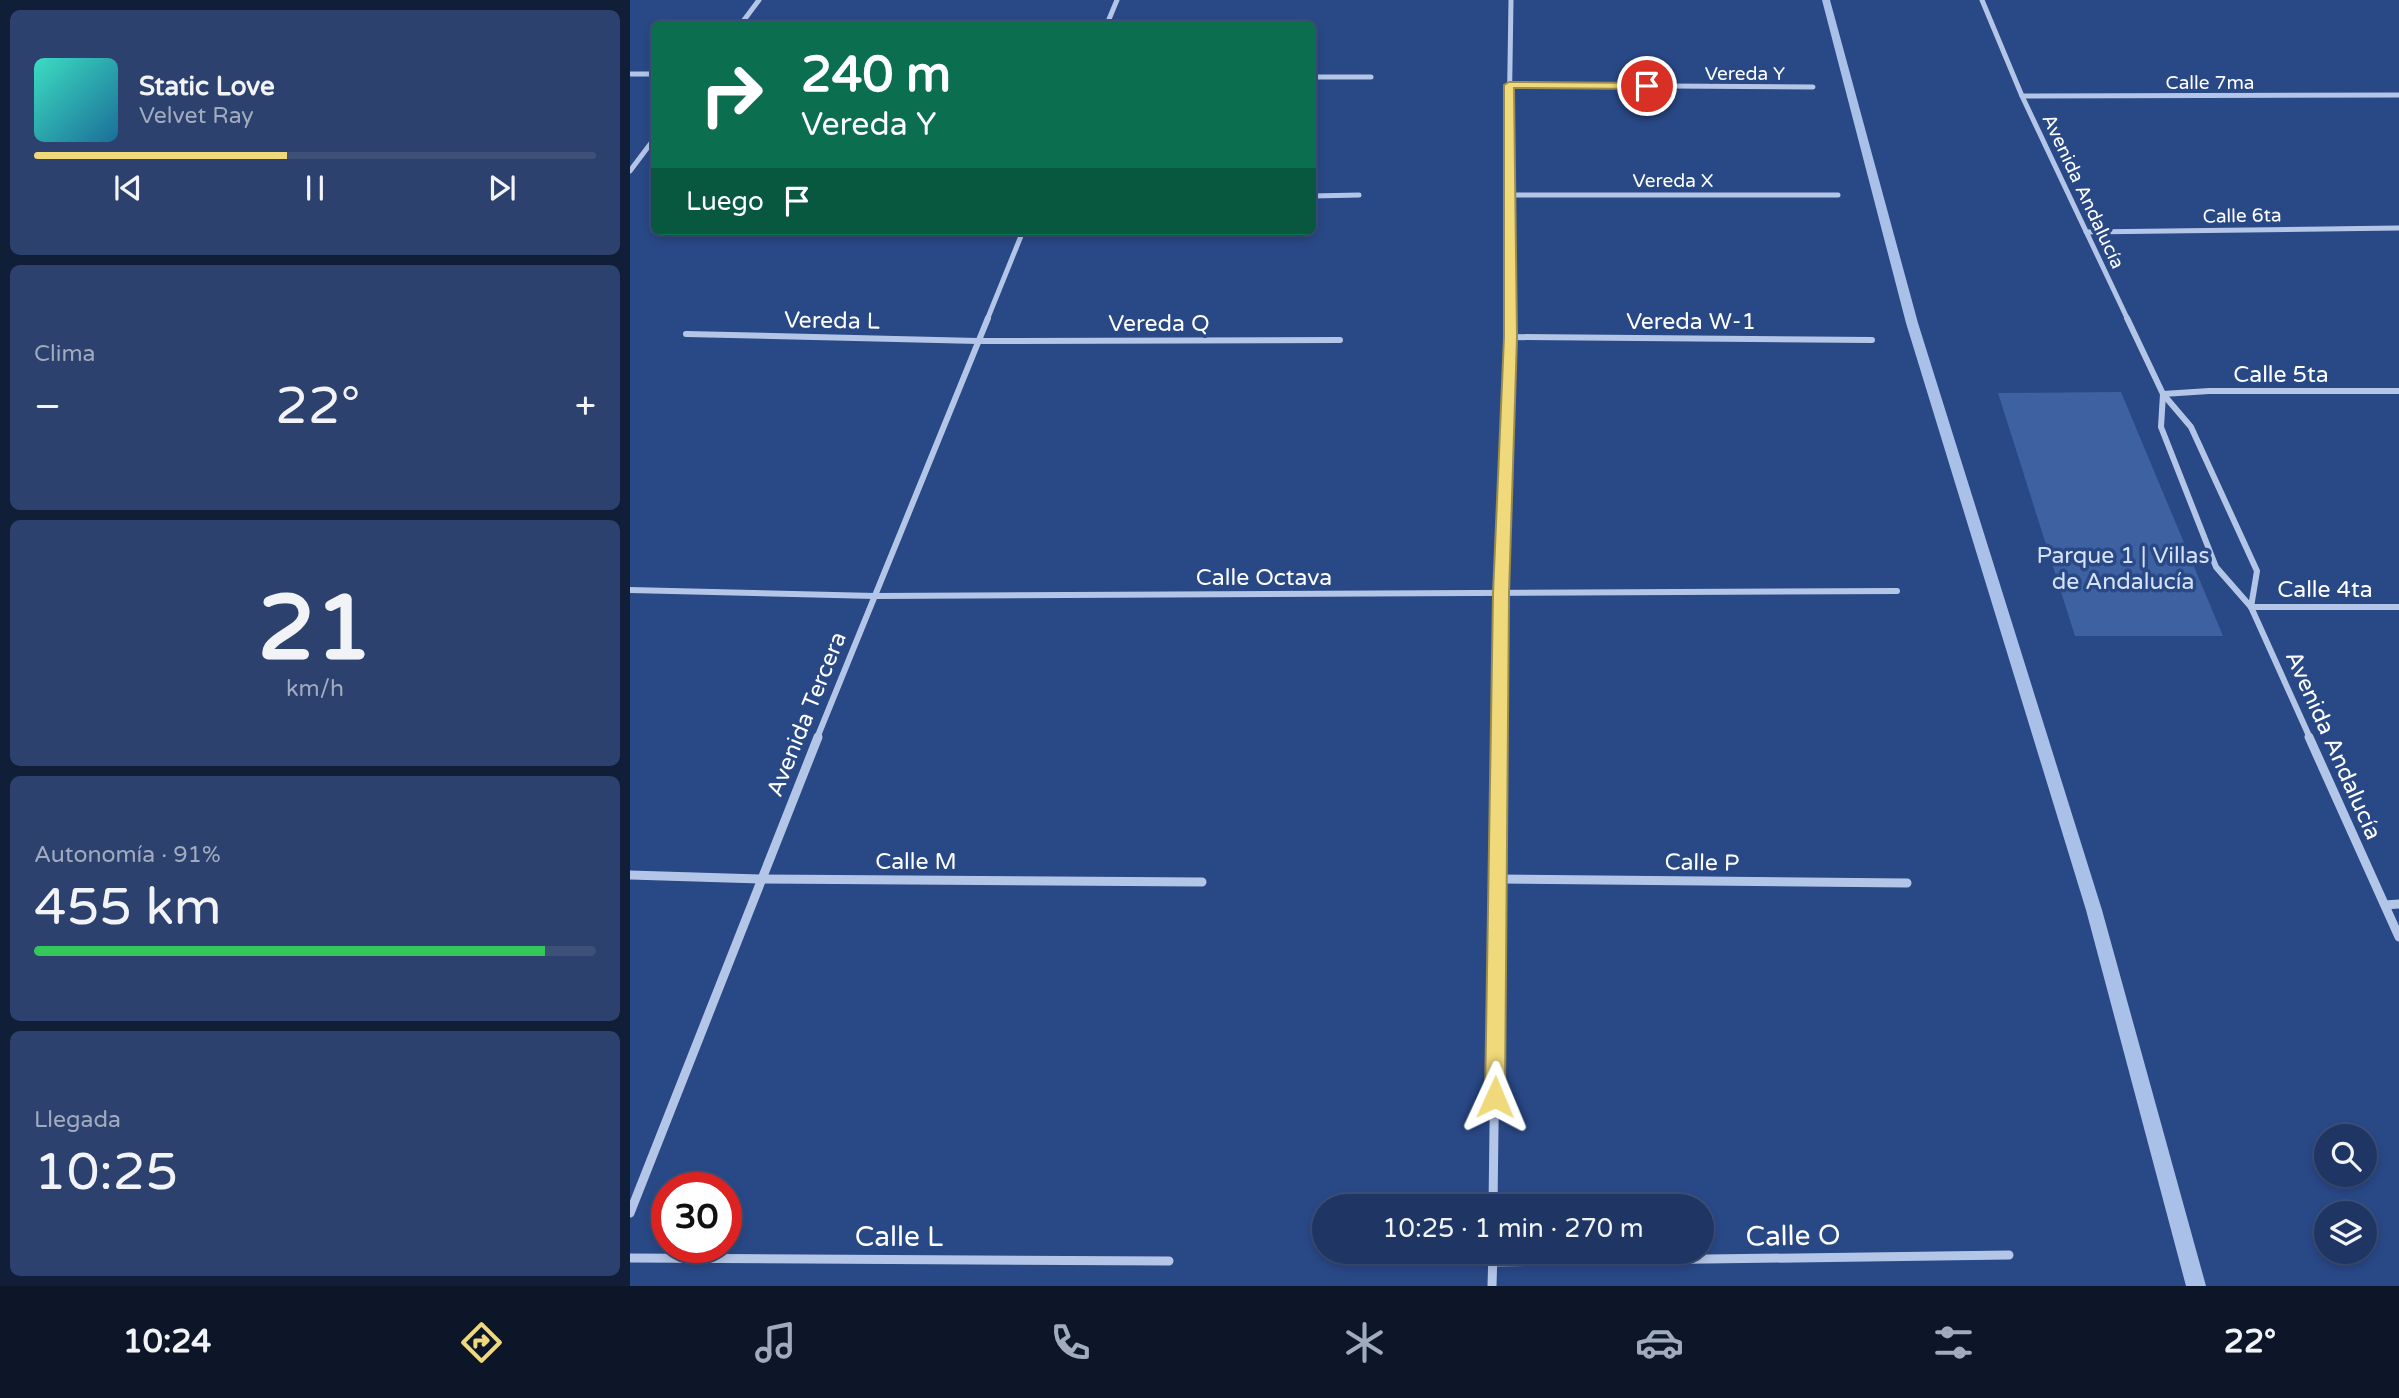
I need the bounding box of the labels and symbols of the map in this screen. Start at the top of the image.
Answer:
pin [1617,56,1677,116]
street label: Vereda Y [1705,63,1785,85]
street label: Calle 7ma [2165,72,2255,94]
street label: Avenida Andalucía [2038,111,2129,272]
street label: Vereda X [1633,170,1714,192]
street label: Calle 6ta [2202,204,2282,228]
street label: Vereda L [784,306,880,336]
street label: Vereda W-1 [1626,308,1756,336]
street label: Vereda Q [1108,310,1210,338]
street label: Calle 5ta [2233,361,2329,389]
park label: Parque 1 | Villas de Andalucía [2037,542,2209,596]
street label: Calle Octava [1196,564,1332,592]
street label: Calle 4ta [2277,576,2373,604]
street label: Avenida Tercera [761,628,853,801]
street label: Avenida Andalucía [2279,647,2387,844]
street label: Calle M [875,848,957,876]
street label: Calle P [1664,848,1740,878]
position arrow [1458,1060,1532,1134]
speed limit sign: 30 [651,1172,742,1263]
street label: Calle O [1745,1218,1841,1254]
street label: Calle L [855,1220,943,1254]

